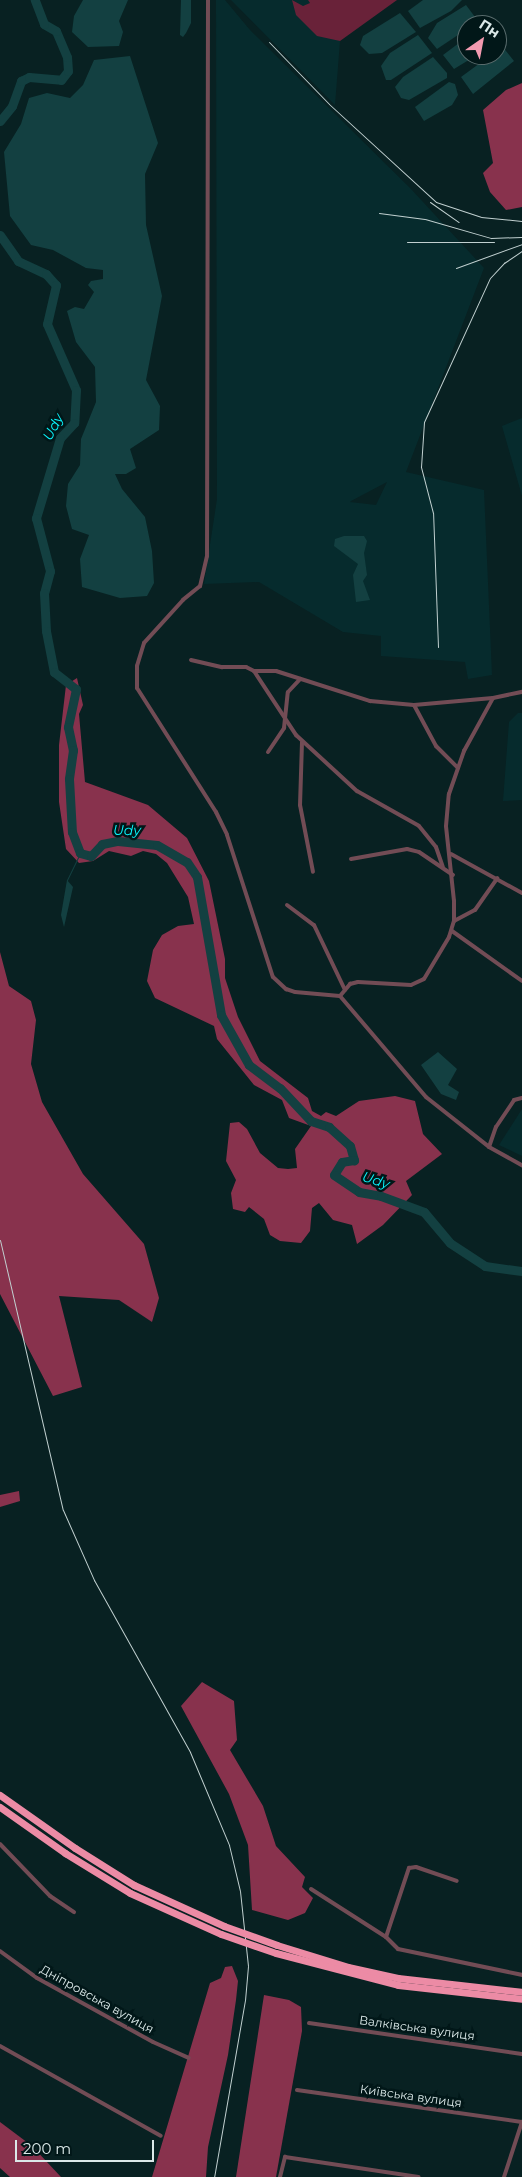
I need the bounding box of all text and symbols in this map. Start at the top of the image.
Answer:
north arrow [457,15,507,65]
text: Пн [476,15,503,42]
water label: Udy [39,411,67,443]
water label: Udy [113,821,141,839]
water label: Udy [360,1168,392,1192]
street label: Дніпровська вулиця [38,1962,156,2036]
street label: Валківська вулиця [358,2013,476,2043]
street label: Київська вулиця [359,2082,463,2110]
scale bar [18,2130,156,2162]
text: 200 m [23,2139,71,2158]

